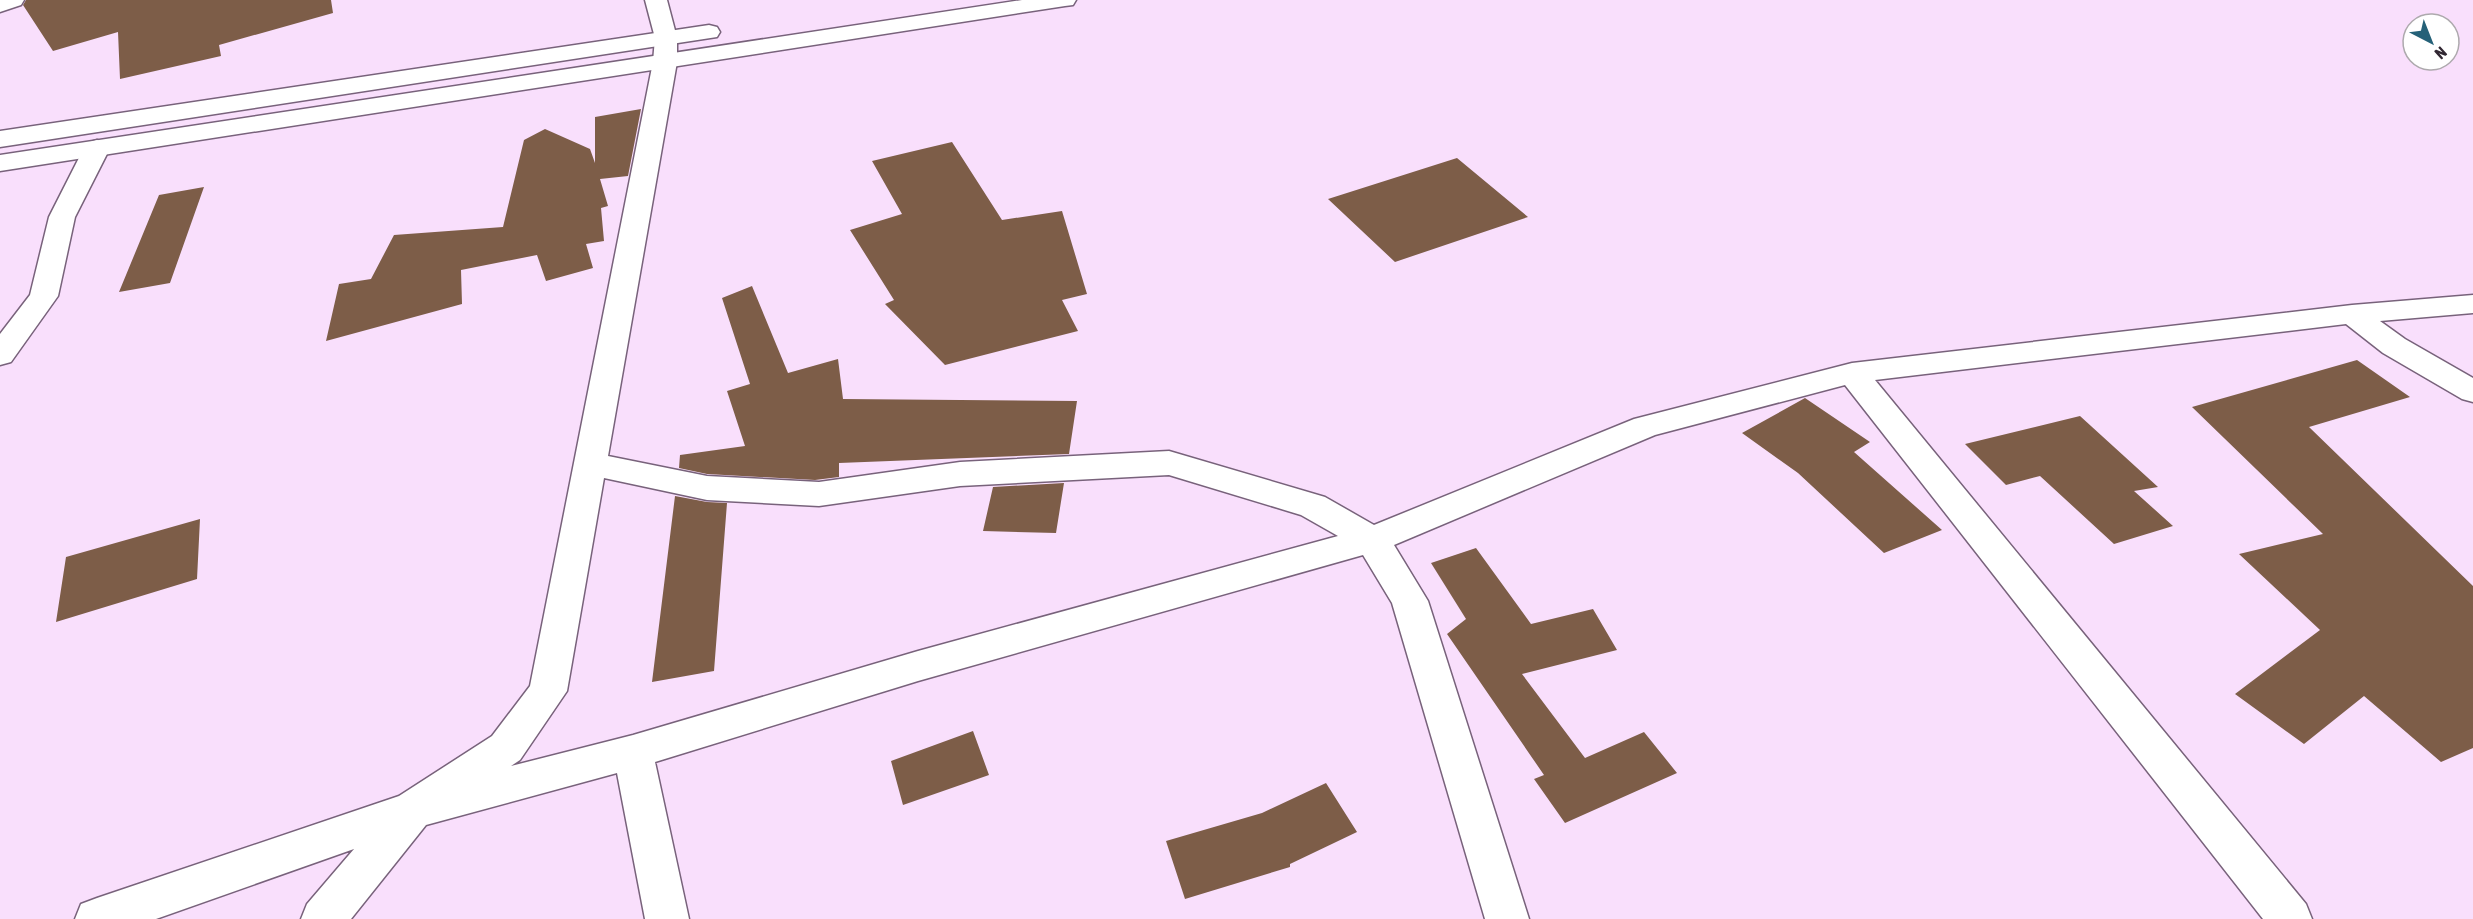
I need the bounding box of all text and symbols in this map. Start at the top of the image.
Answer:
north arrow [2401,12,2461,72]
text: N [2432,43,2451,63]

